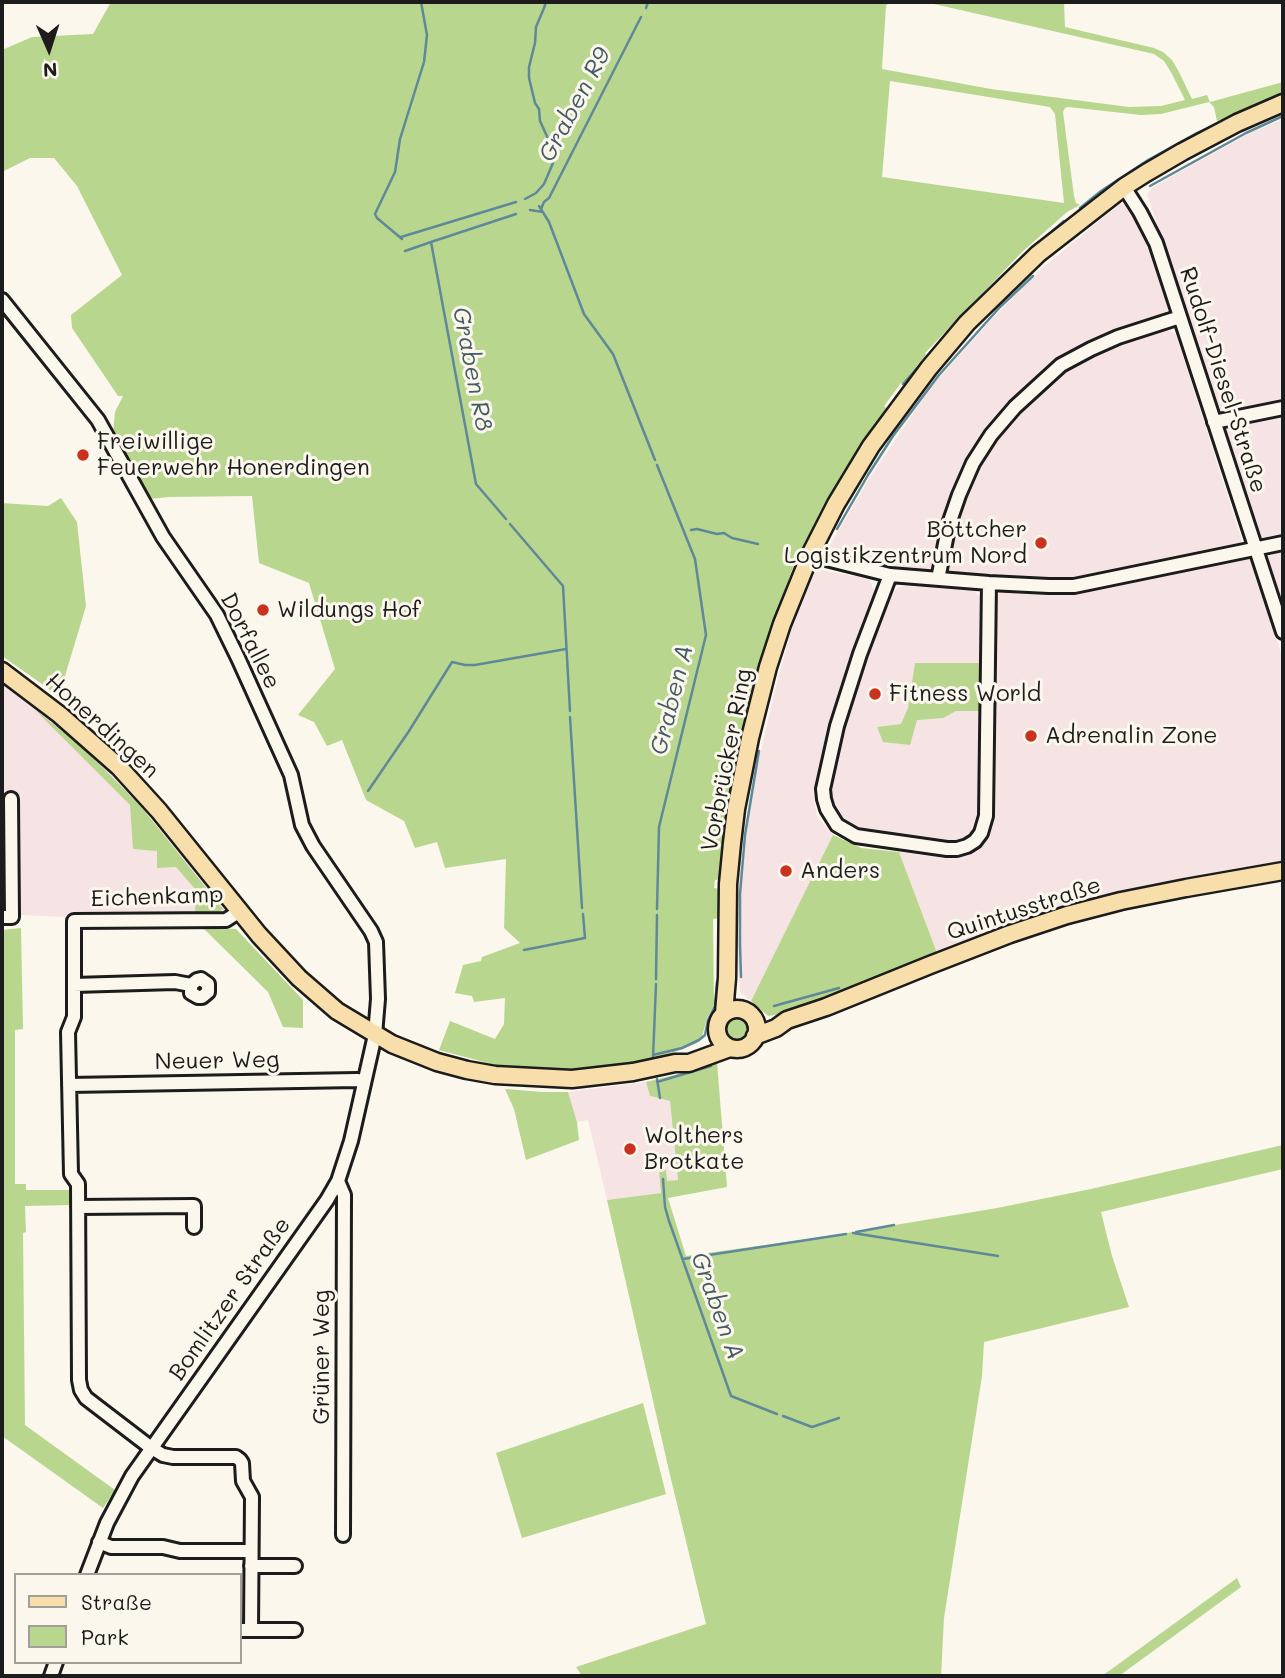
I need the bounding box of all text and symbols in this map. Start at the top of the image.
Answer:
north arrow [14,14,84,84]
water label: Graben R9 [533,43,617,167]
text: N [42,58,58,83]
street label: Rudolf-Diesel-Straße [1173,264,1273,496]
water label: Graben R8 [446,305,498,433]
place label: Freiwillige Feuerwehr Honerdingen [97,428,370,482]
marker: Freiwillige Feuerwehr Honerdingen [75,447,91,463]
place label: Böttcher Logistikzentrum Nord [784,516,1027,570]
marker: Böttcher Logistikzentrum Nord [1033,535,1049,551]
street label: Dorfallee [214,588,286,694]
place label: Wildungs Hof [277,596,421,624]
marker: Wildungs Hof [255,602,271,618]
water label: Graben A [644,642,700,758]
street label: Vorbrücker Ring [696,666,758,854]
street label: Honerdingen [40,668,164,784]
place label: Fitness World [889,680,1041,708]
marker: Fitness World [867,686,883,702]
place label: Adrenalin Zone [1045,722,1217,750]
marker: Adrenalin Zone [1023,728,1039,744]
place label: Anders [800,857,880,885]
marker: Anders [778,863,794,879]
street label: Quintusstraße [944,871,1104,947]
street label: Eichenkamp [90,881,224,913]
street label: Neuer Weg [154,1046,280,1076]
place label: Wolthers Brotkate [644,1122,744,1176]
marker: Wolthers Brotkate [622,1141,638,1157]
street label: Bomlitzer Straße [163,1212,297,1386]
water label: Graben A [684,1248,750,1364]
street label: Grüner Weg [308,1290,336,1424]
legend [14,1573,242,1664]
text: Straße [81,1588,152,1615]
text: Park [81,1623,129,1650]

